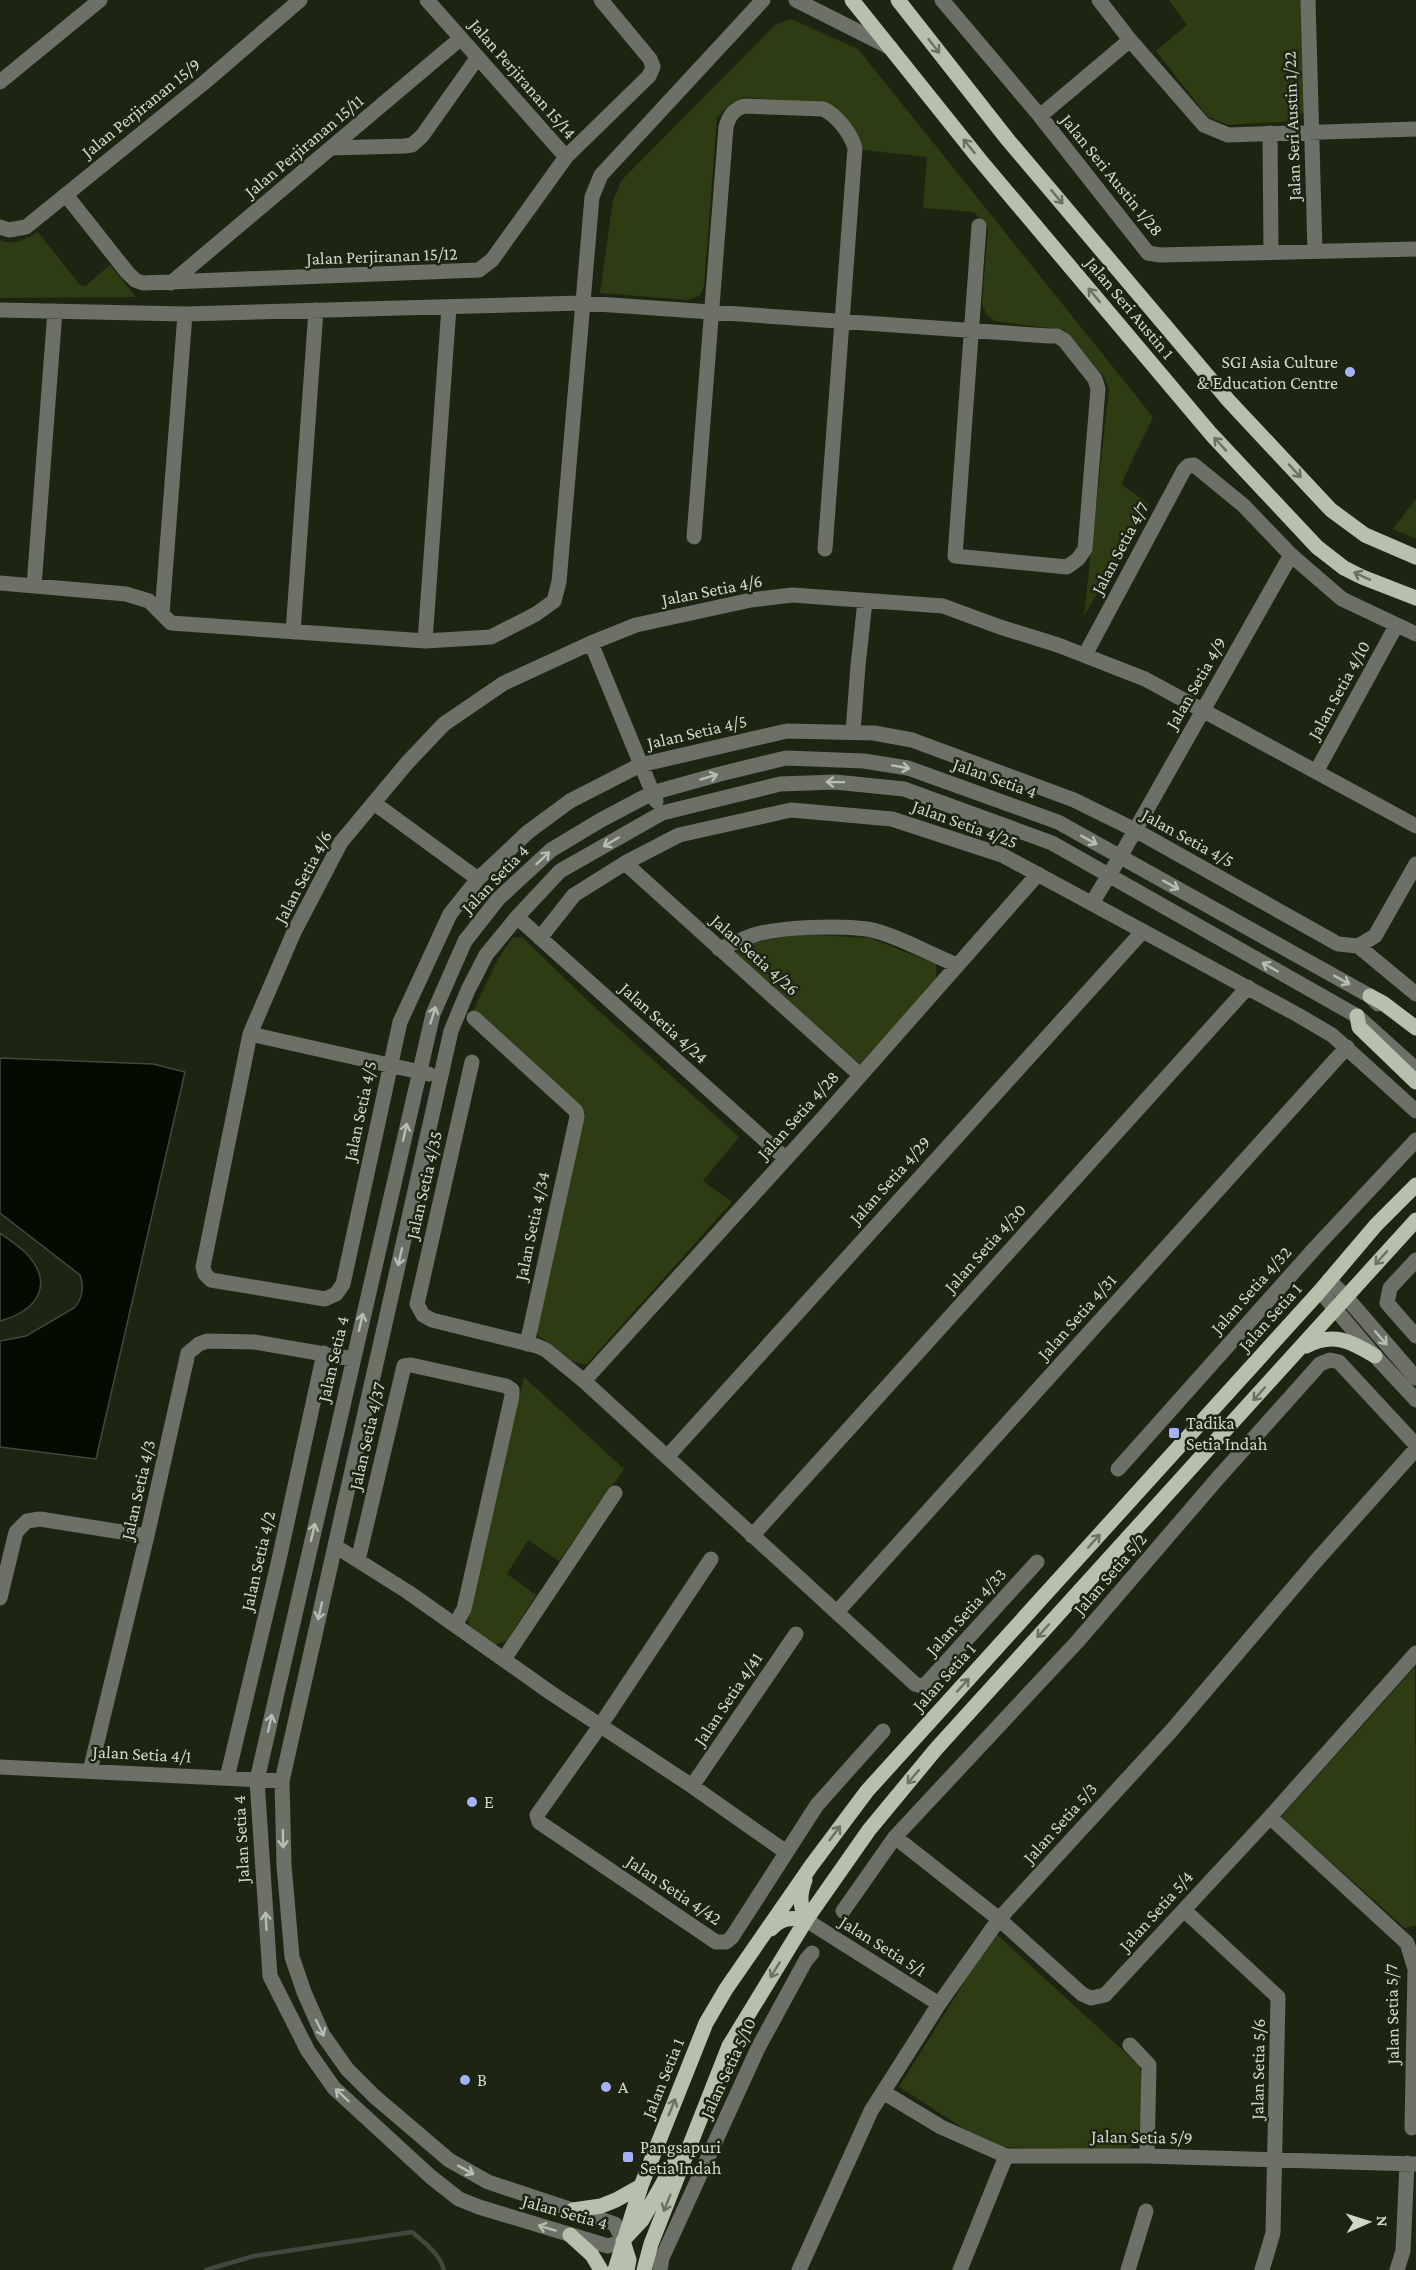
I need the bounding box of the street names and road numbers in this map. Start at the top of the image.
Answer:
street label: Jalan Perjiranan 15/14 [463,14,580,144]
street label: Jalan Seri Austin 1/22 [1279,51,1305,203]
street label: Jalan Perjiranan 15/9 [76,54,205,164]
street label: Jalan Perjiranan 15/11 [239,90,368,204]
street label: Jalan Seri Austin 1/28 [1055,109,1167,240]
street label: Jalan Perjiranan 15/12 [304,243,458,270]
street label: Jalan Seri Austin 1 [1080,251,1178,363]
street label: Jalan Setia 4/7 [1086,498,1153,599]
street label: Jalan Setia 4/6 [658,570,764,610]
street label: Jalan Setia 4/9 [1161,634,1230,734]
street label: Jalan Setia 4/10 [1303,637,1374,744]
street label: Jalan Setia 4/5 [643,711,749,754]
street label: Jalan Setia 4 [949,753,1040,802]
street label: Jalan Setia 4/25 [908,795,1020,852]
street label: Jalan Setia 4/5 [1137,804,1237,871]
street label: Jalan Setia 4/6 [269,827,336,929]
street label: Jalan Setia 4 [456,841,533,919]
street label: Jalan Setia 4/26 [705,909,803,1000]
street label: Jalan Setia 4/24 [614,977,712,1068]
street label: Jalan Setia 4/5 [339,1059,380,1165]
street label: Jalan Setia 4/28 [752,1067,843,1165]
street label: Jalan Setia 4/35 [401,1129,446,1243]
street label: Jalan Setia 4/29 [844,1132,935,1230]
street label: Jalan Setia 4/34 [510,1170,553,1284]
street label: Jalan Setia 4/30 [939,1200,1030,1298]
street label: Jalan Setia 4/32 [1205,1242,1295,1339]
street label: Jalan Setia 4/31 [1032,1270,1121,1365]
street label: Jalan Setia 1 [1233,1279,1306,1357]
street label: Jalan Setia 4 [313,1314,353,1406]
street label: Jalan Setia 4/37 [344,1380,389,1494]
street label: Jalan Setia 4/3 [116,1438,159,1544]
street label: Jalan Setia 4/2 [236,1509,279,1615]
street label: Jalan Setia 5/2 [1068,1529,1151,1620]
street label: Jalan Setia 4/33 [920,1564,1010,1661]
street label: Jalan Setia 1 [907,1639,980,1717]
street label: Jalan Setia 4/41 [688,1649,766,1751]
street label: Jalan Setia 4/1 [90,1741,192,1767]
street label: Jalan Setia 5/3 [1017,1779,1101,1869]
street label: Jalan Setia 4 [229,1795,253,1885]
street label: Jalan Setia 4/42 [621,1850,725,1929]
street label: Jalan Setia 5/4 [1113,1867,1197,1957]
street label: Jalan Setia 5/1 [834,1910,930,1980]
street label: Jalan Setia 5/7 [1381,1963,1403,2067]
street label: Jalan Setia 5/10 [695,2015,760,2123]
street label: Jalan Setia 5/6 [1247,2018,1269,2122]
street label: Jalan Setia 1 [637,2035,688,2123]
street label: Jalan Setia 5/9 [1089,2126,1193,2148]
street label: Jalan Setia 4 [518,2190,610,2234]

